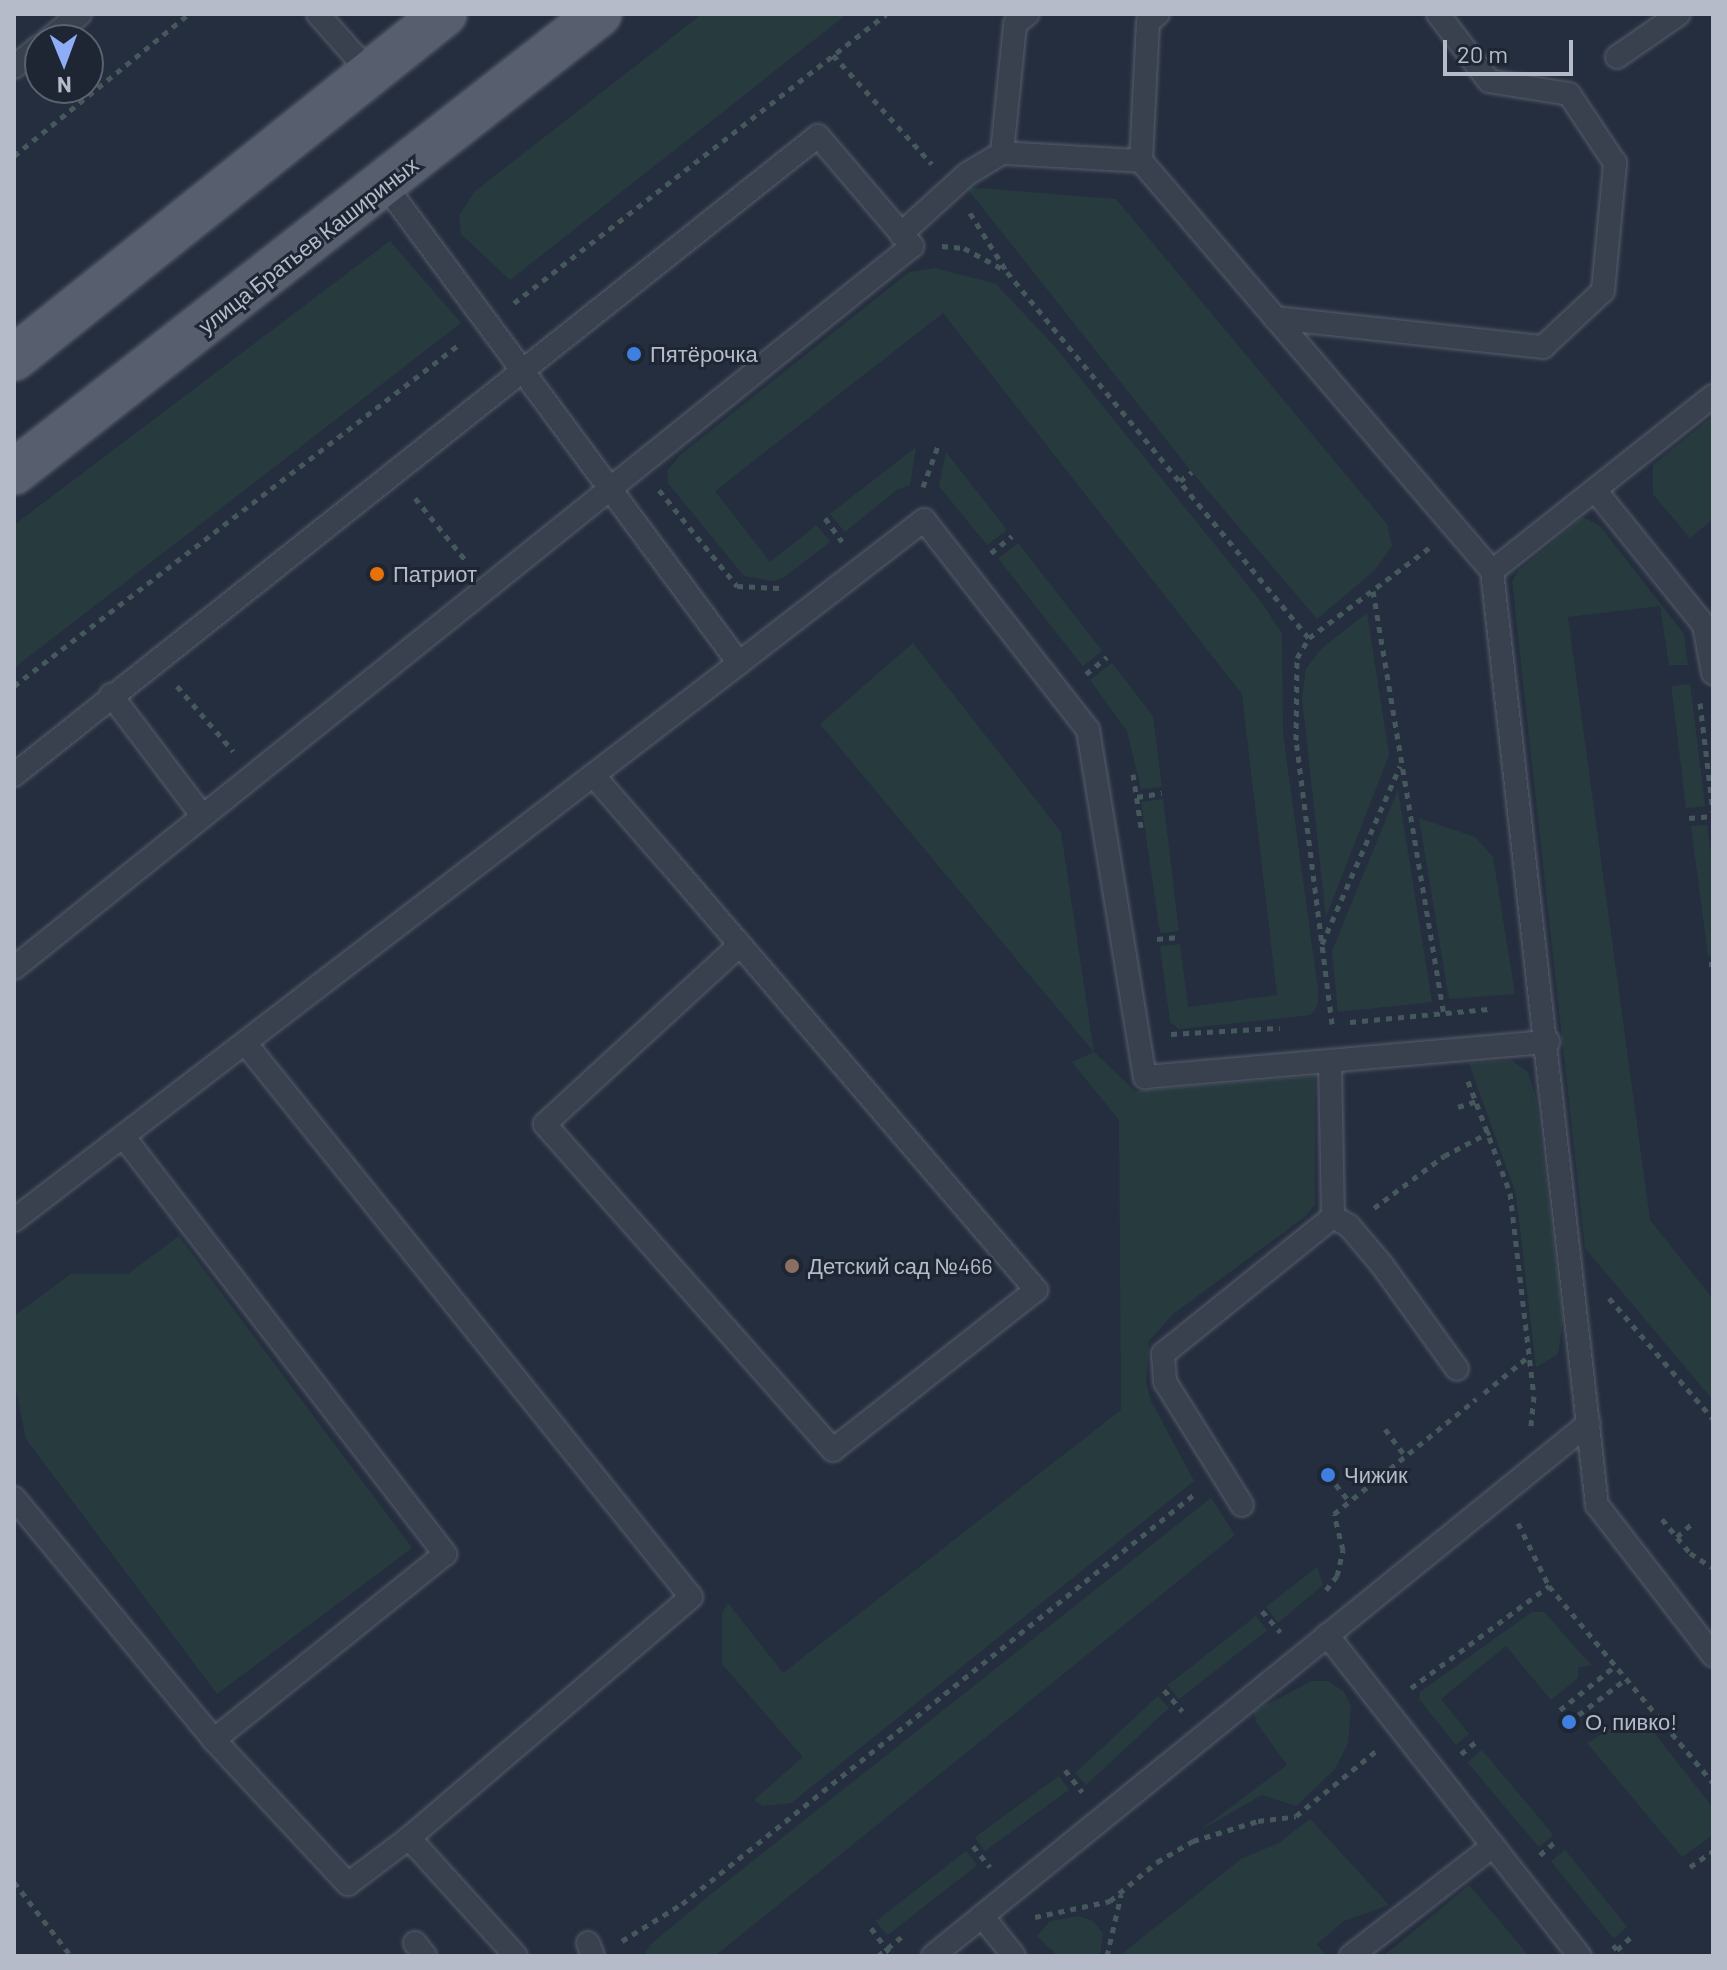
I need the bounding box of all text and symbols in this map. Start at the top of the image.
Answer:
north arrow [24,24,104,104]
scale bar [1447,24,1577,74]
text: 20 m [1457,39,1508,68]
text: N [57,73,72,99]
street label: улица Братьев Кашириных [193,151,423,339]
place label: Пятёрочка [650,341,758,367]
marker: Пятёрочка [625,345,643,363]
place label: Патриот [393,561,477,587]
marker: Патриот [368,565,386,583]
place label: Детский сад №466 [808,1253,993,1279]
marker: Детский сад №466 [783,1257,801,1275]
place label: Чижик [1344,1462,1408,1488]
marker: Чижик [1319,1466,1337,1484]
place label: О, пивко! [1585,1709,1677,1735]
marker: О, пивко! [1560,1713,1578,1731]

